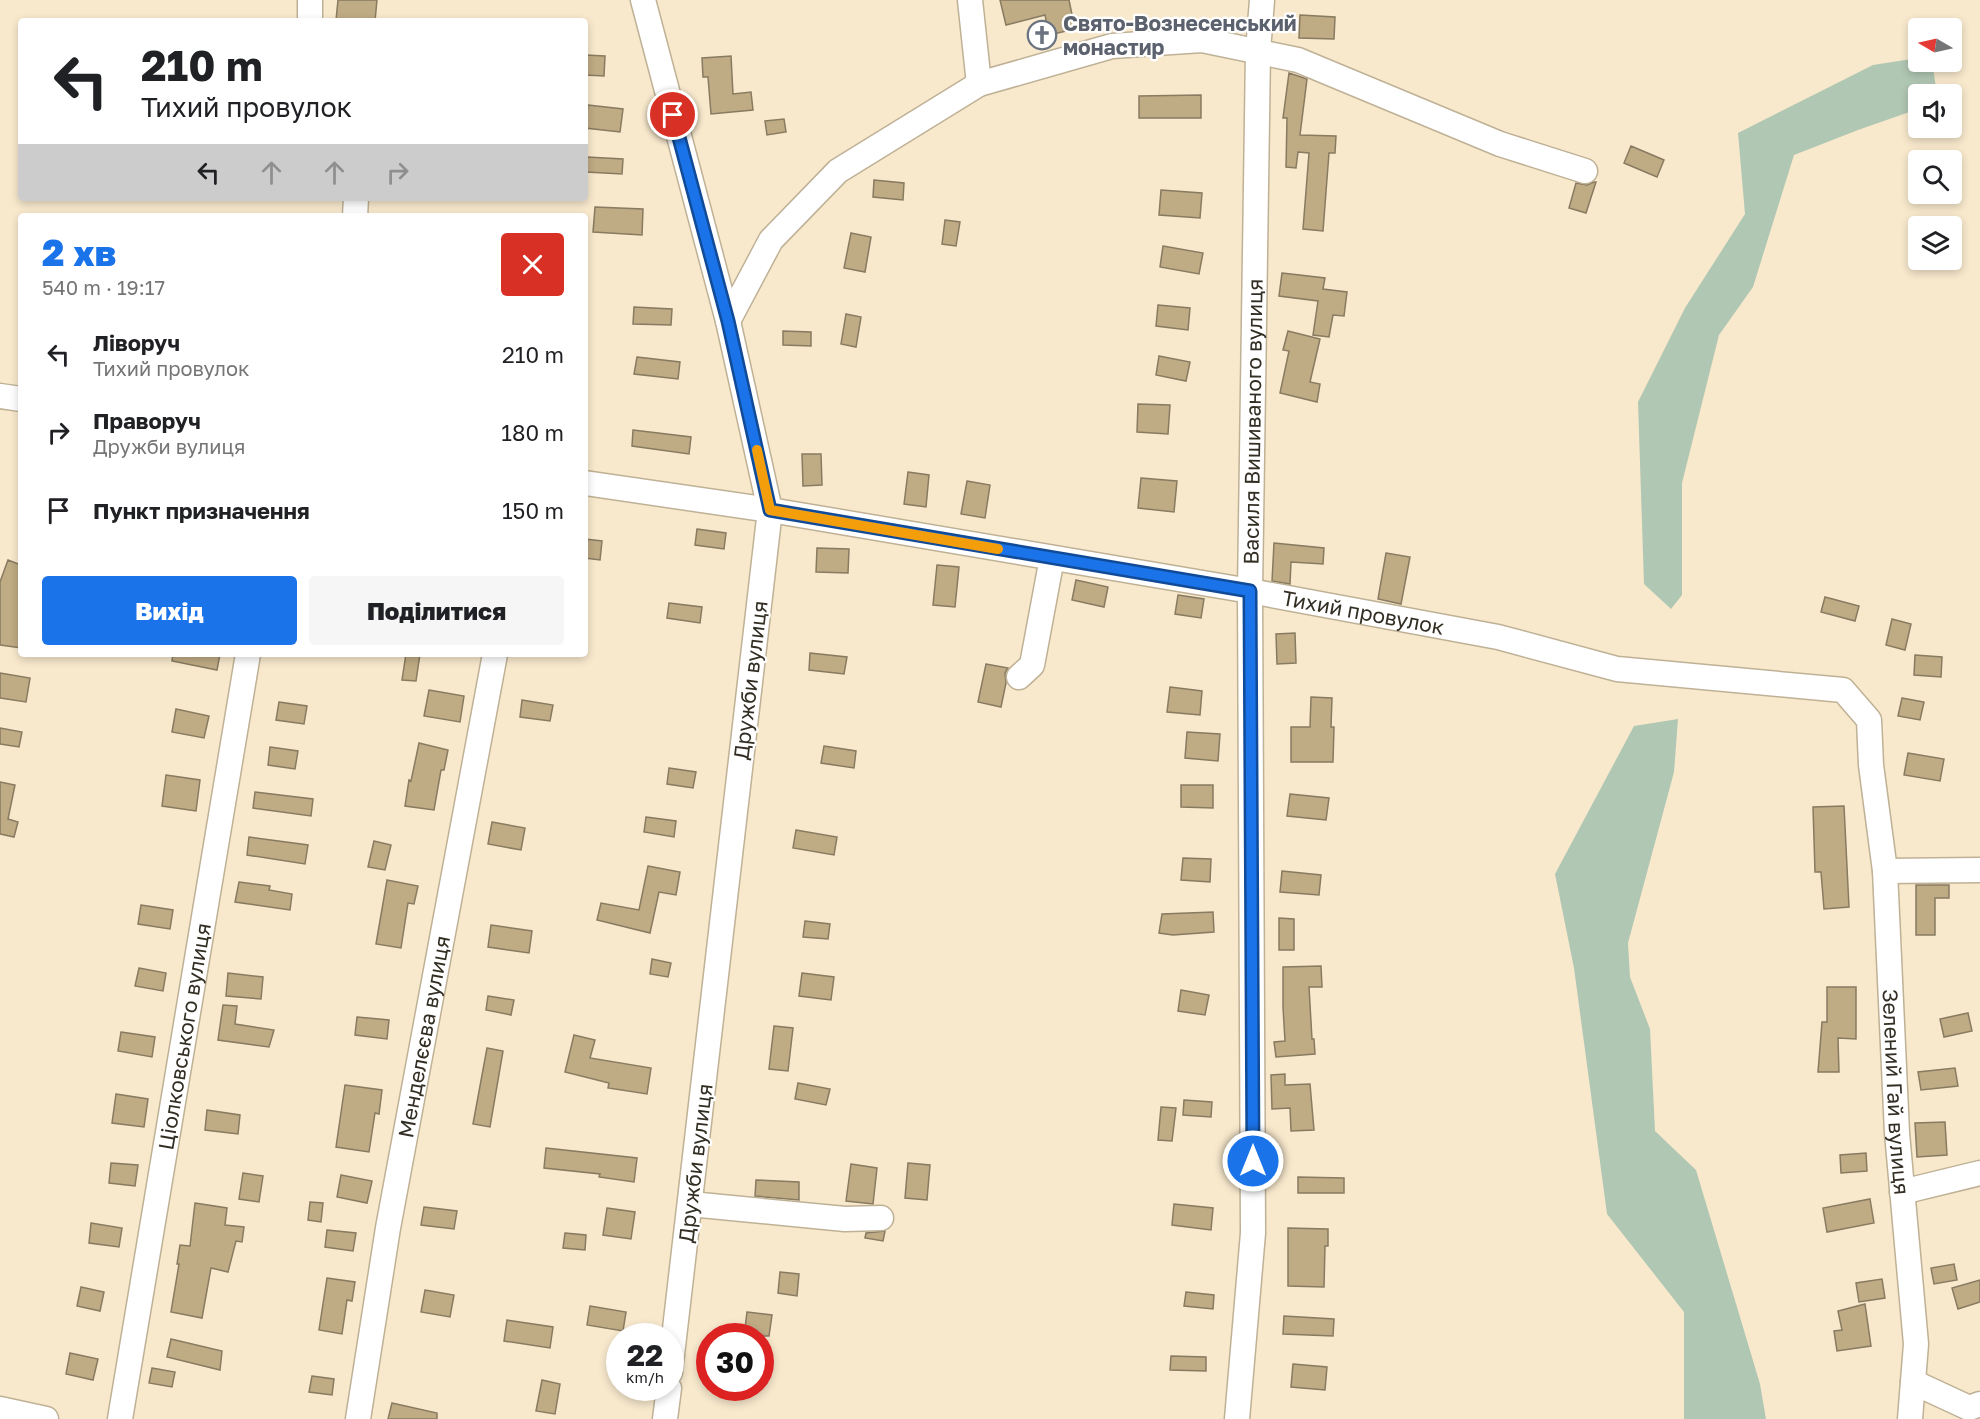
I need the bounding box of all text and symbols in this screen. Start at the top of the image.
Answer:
place label: Cвято-Вознесенський монастир [1063,10,1297,60]
north arrow [1908,18,1962,72]
map controls [1908,18,1962,270]
church icon: Cвято-Вознесенський монастир [1026,19,1058,51]
text: 210 m [141,40,263,90]
icon: left [42,42,120,120]
button: sound [1908,84,1962,138]
pin [647,89,698,140]
text: Тихий провулок [141,91,352,123]
icon: arrive [656,98,689,131]
button: search [1908,150,1962,204]
icon: left [192,156,225,189]
icon: ahead [255,156,288,189]
icon: ahead [318,156,351,189]
icon: right [381,156,414,189]
button: layers [1908,216,1962,270]
text: 2 хв [42,231,116,274]
button: close [501,233,564,296]
text: 540 m · 19:17 [42,275,165,299]
street label: Василя Вишиваного вулиця [1237,278,1268,565]
text: Ліворуч [93,329,180,356]
icon: left [42,338,75,371]
text: 210 m [502,341,564,368]
text: Тихий провулок [93,356,249,380]
text: Праворуч [93,407,201,434]
icon: right [42,416,75,449]
text: 180 m [501,419,564,446]
text: Дружби вулиця [93,434,245,458]
icon: arrive [42,494,75,527]
text: Пункт призначення [93,497,310,524]
text: 150 m [502,497,564,524]
button: Вихід [42,576,297,645]
button: Поділитися [309,576,564,645]
street label: Тихий провулок [1280,584,1446,640]
street label: Дружби вулиця [727,599,773,761]
street label: Ціолковського вулиця [152,921,216,1152]
street label: Менделєєва вулиця [392,933,455,1140]
street label: Зелений Гай вулиця [1877,988,1916,1196]
street label: Дружби вулиця [672,1082,718,1244]
position arrow [1221,1129,1285,1193]
speed limit sign: 30 [696,1323,774,1401]
text: 22 [627,1337,663,1373]
text: km/h [626,1368,664,1386]

